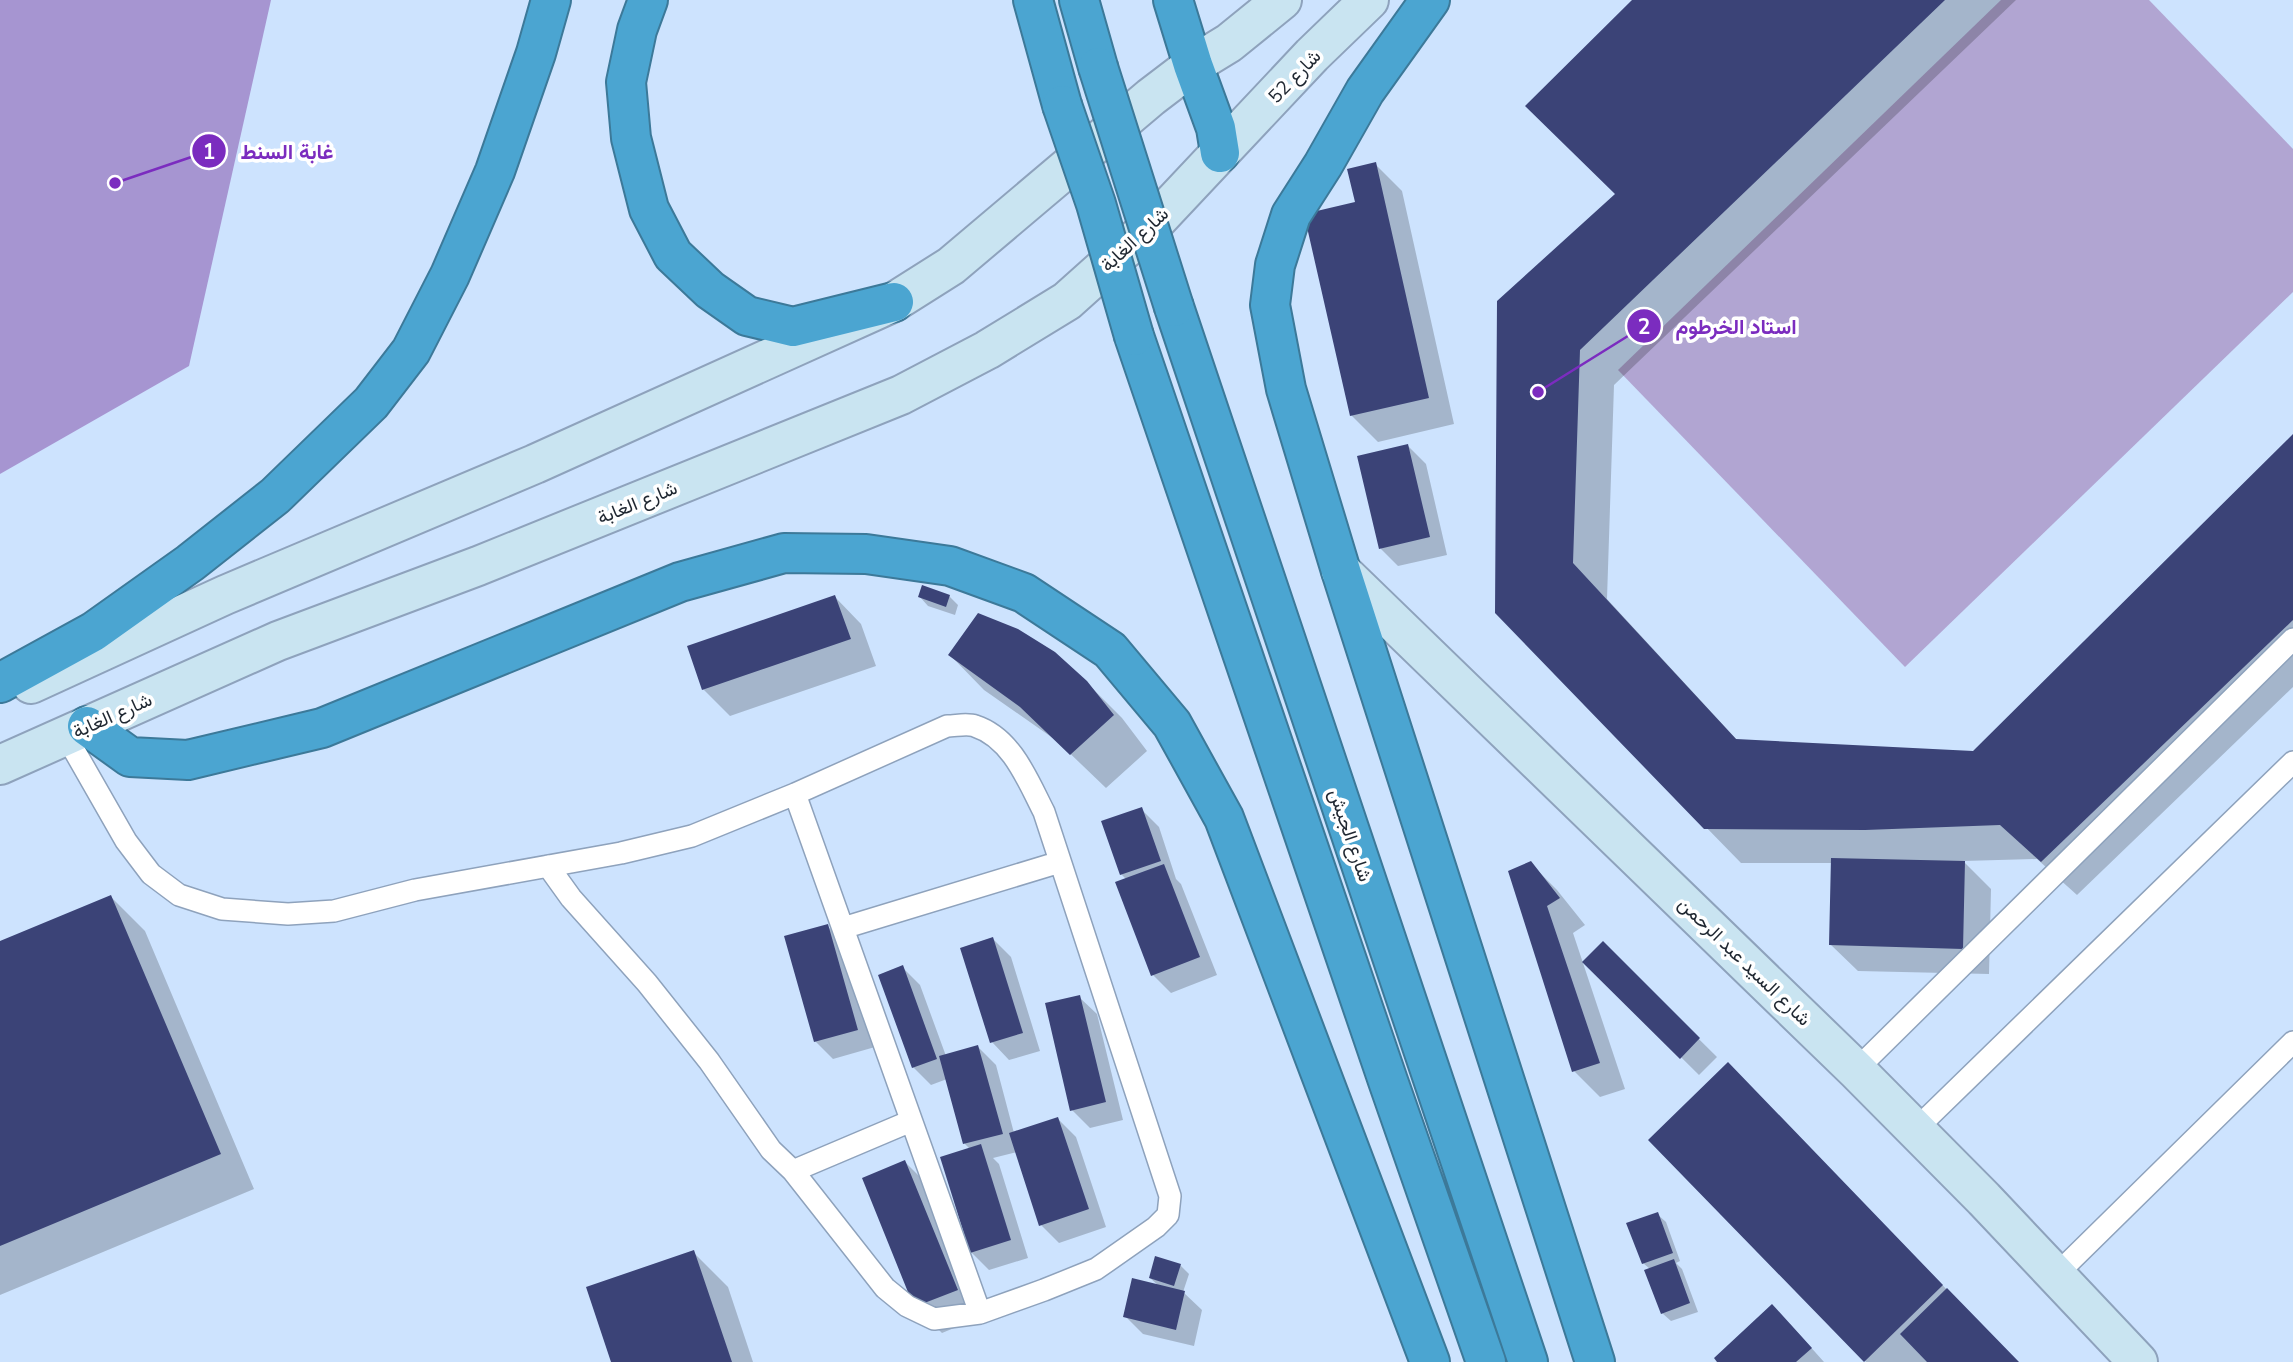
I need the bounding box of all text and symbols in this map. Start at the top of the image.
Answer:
street label: شارع 52 [1262,44,1327,109]
callout: غابة السنط [191,130,347,172]
text: 1 [203,138,215,166]
text: غابة السنط [241,138,333,166]
street label: شارع الغابة [1095,201,1174,278]
callout: استاد الخرطوم [1627,305,1811,347]
text: 2 [1638,313,1650,341]
text: استاد الخرطوم [1675,313,1797,341]
street label: شارع الغابة [593,475,681,531]
street label: شارع الغابة [69,687,156,745]
street label: شارع الجيش [1322,786,1378,885]
street label: شارع السيد عبد الرحمن [1672,891,1816,1032]

